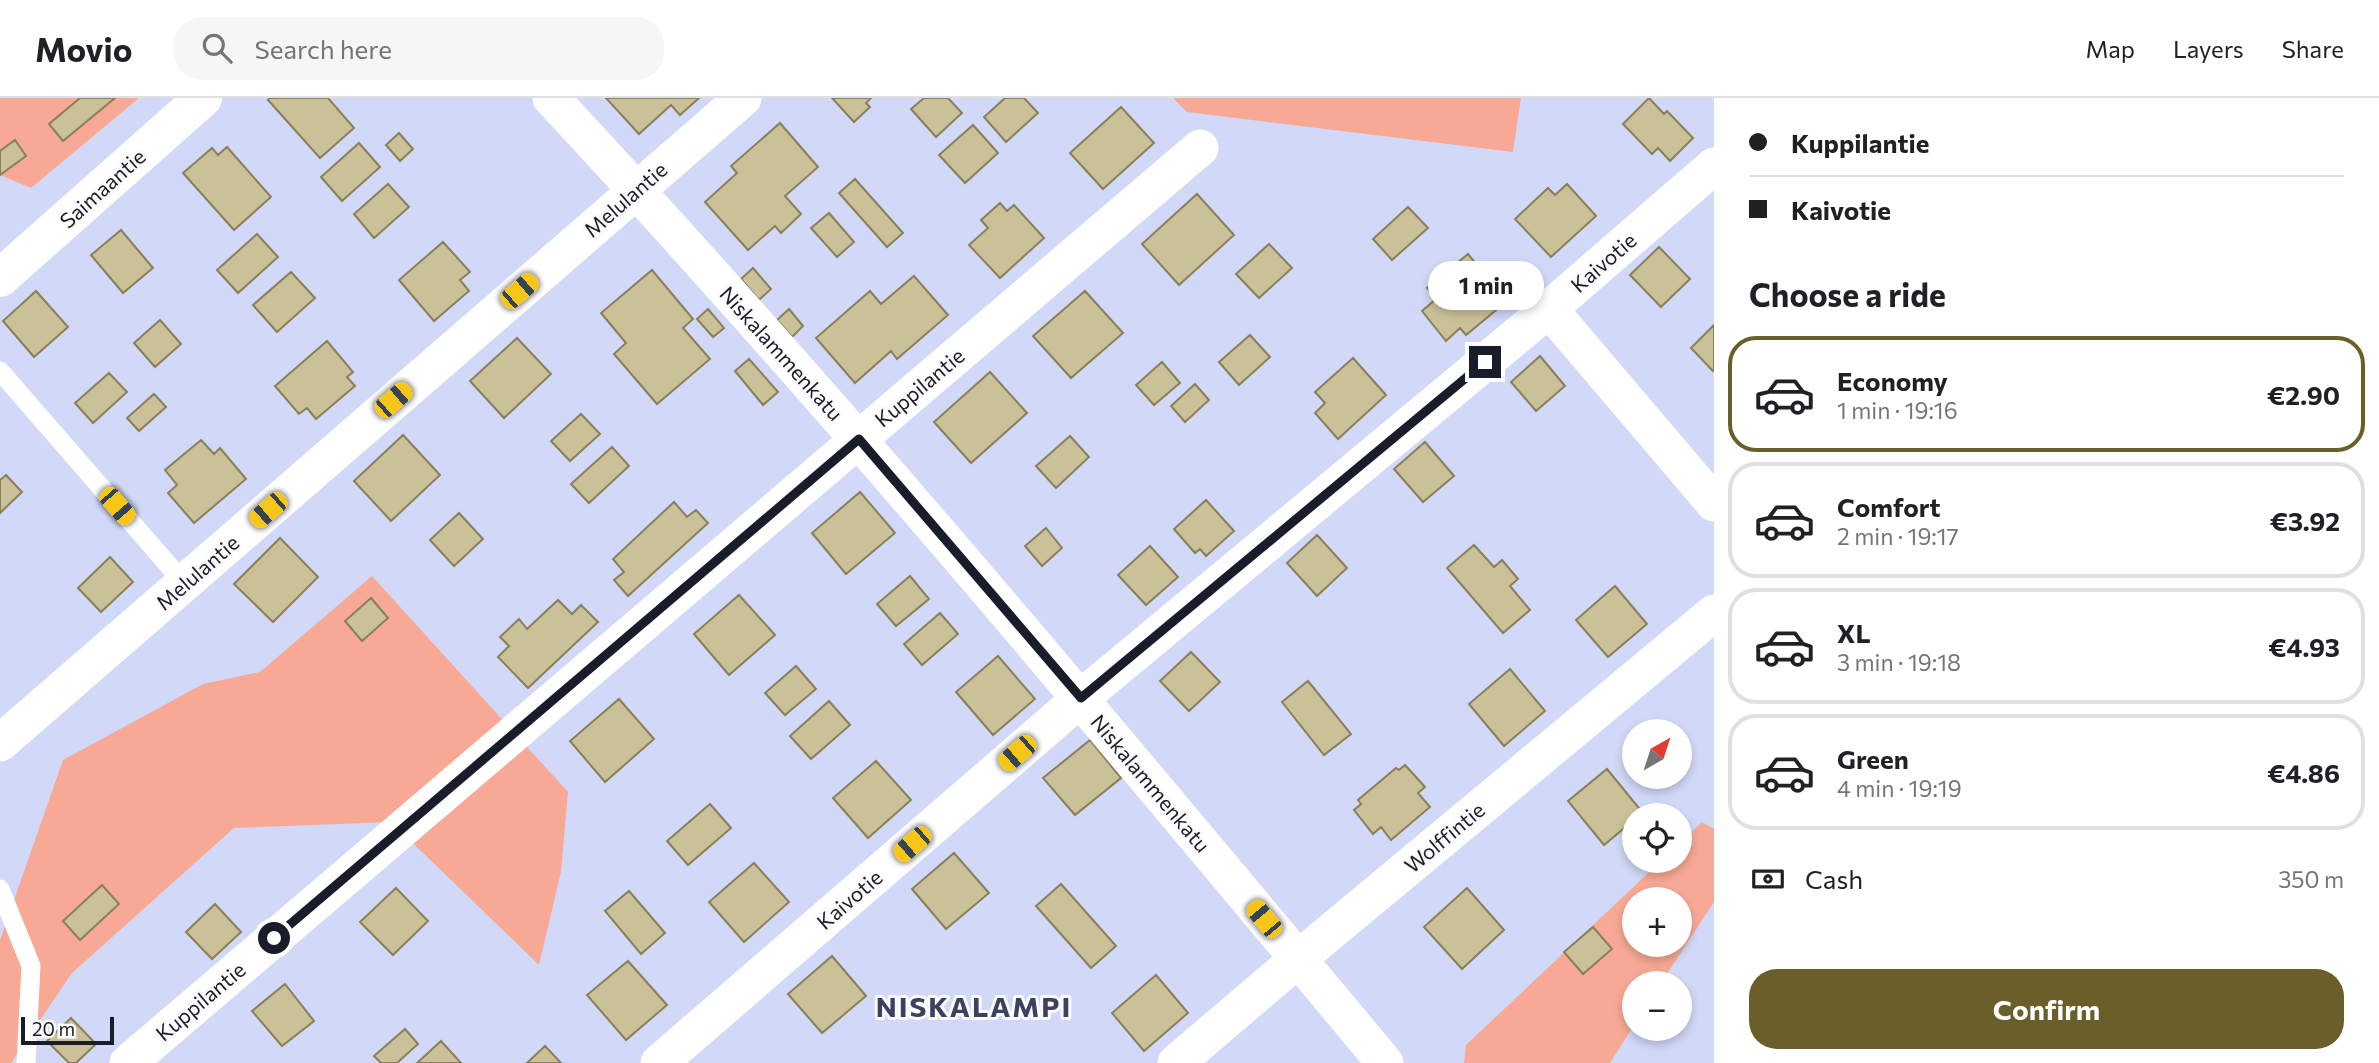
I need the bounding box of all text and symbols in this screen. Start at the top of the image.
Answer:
search box [174,17,664,80]
text: Movio [35,28,132,69]
icon: search [198,29,236,67]
text: Search here [254,33,392,64]
text: Map [2086,34,2135,63]
text: Layers [2173,34,2244,63]
text: Share [2282,34,2344,63]
text: Kuppilantie [1791,127,1929,158]
street label: Saimaantie [54,143,150,233]
street label: Melulantie [578,156,672,242]
text: Kaivotie [1791,194,1891,225]
street label: Kaivotie [1565,227,1641,297]
callout: 1 min [1427,260,1543,310]
car [497,269,542,313]
text: 1 min [1459,271,1513,299]
text: Choose a ride [1749,274,1946,314]
street label: Niskalammenkatu [715,281,849,425]
street label: Kuppilantie [869,342,969,432]
route end [1469,346,1501,378]
icon: car [1753,363,1816,426]
text: Economy [1837,365,1948,396]
car [371,378,416,422]
text: €2.90 [2267,379,2340,410]
text: 1 min · 19:16 [1837,396,1958,424]
car [96,483,139,529]
car [246,488,291,532]
icon: car [1753,489,1816,552]
text: Comfort [1837,491,1940,522]
text: €3.92 [2270,505,2340,536]
text: 2 min · 19:17 [1837,522,1959,550]
street label: Melulantie [150,529,244,615]
icon: car [1753,615,1816,678]
text: XL [1837,617,1871,648]
text: €4.93 [2268,631,2340,662]
text: 3 min · 19:18 [1837,648,1961,676]
street label: Niskalammenkatu [1086,709,1216,857]
north arrow [1622,719,1692,789]
map controls [1622,719,1692,1041]
car [995,731,1040,775]
icon: car [1753,741,1816,804]
text: Green [1837,743,1909,774]
text: €4.86 [2267,757,2340,788]
text: 4 min · 19:19 [1837,774,1962,802]
street label: Wolffintie [1399,796,1489,878]
button: locate [1622,803,1692,873]
car [890,822,935,866]
icon: cash [1749,860,1787,898]
text: Cash [1805,863,1863,894]
street label: Kaivotie [811,864,887,934]
text: 350 m [2278,865,2344,893]
button: + [1622,887,1692,957]
car [1243,896,1286,942]
route start [258,922,290,954]
street label: Kuppilantie [150,956,250,1046]
button: Confirm [1749,969,2344,1049]
button: − [1622,971,1692,1041]
district label: NISKALAMPI [876,989,1072,1023]
scale bar [21,1014,114,1046]
text: 20 m [32,1017,75,1040]

